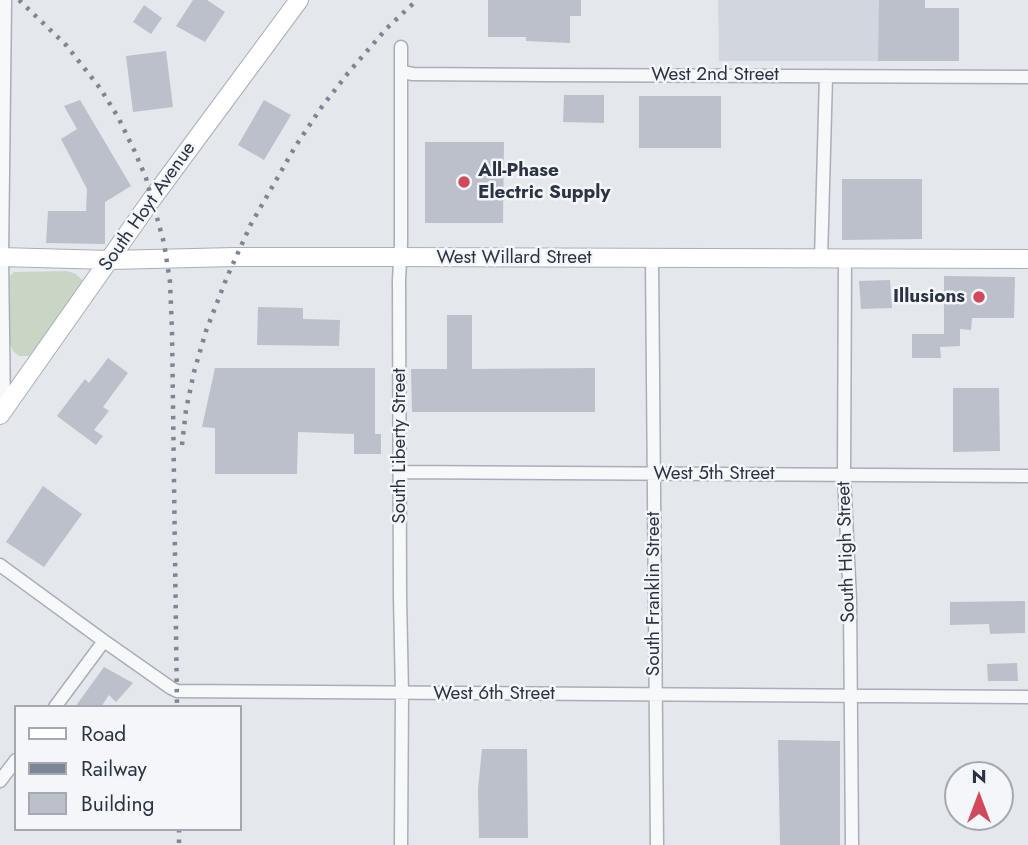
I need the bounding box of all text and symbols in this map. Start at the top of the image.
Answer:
street label: West 2nd Street [651,64,779,86]
street label: South Hoyt Avenue [95,138,201,276]
place label: All-Phase Electric Supply [478,160,610,204]
marker: All-Phase Electric Supply [456,174,472,190]
street label: West Willard Street [436,247,592,269]
place label: Illusions [893,286,965,308]
marker: Illusions [971,289,987,305]
street label: South Liberty Street [389,368,411,524]
street label: West 5th Street [653,463,775,485]
street label: South High Street [833,481,861,623]
street label: South Franklin Street [643,512,665,676]
street label: West 6th Street [433,683,555,705]
legend [14,705,242,831]
text: Road [81,719,126,749]
text: Railway [81,754,147,784]
north arrow [944,761,1014,831]
text: N [971,763,987,790]
text: Building [81,789,154,819]

